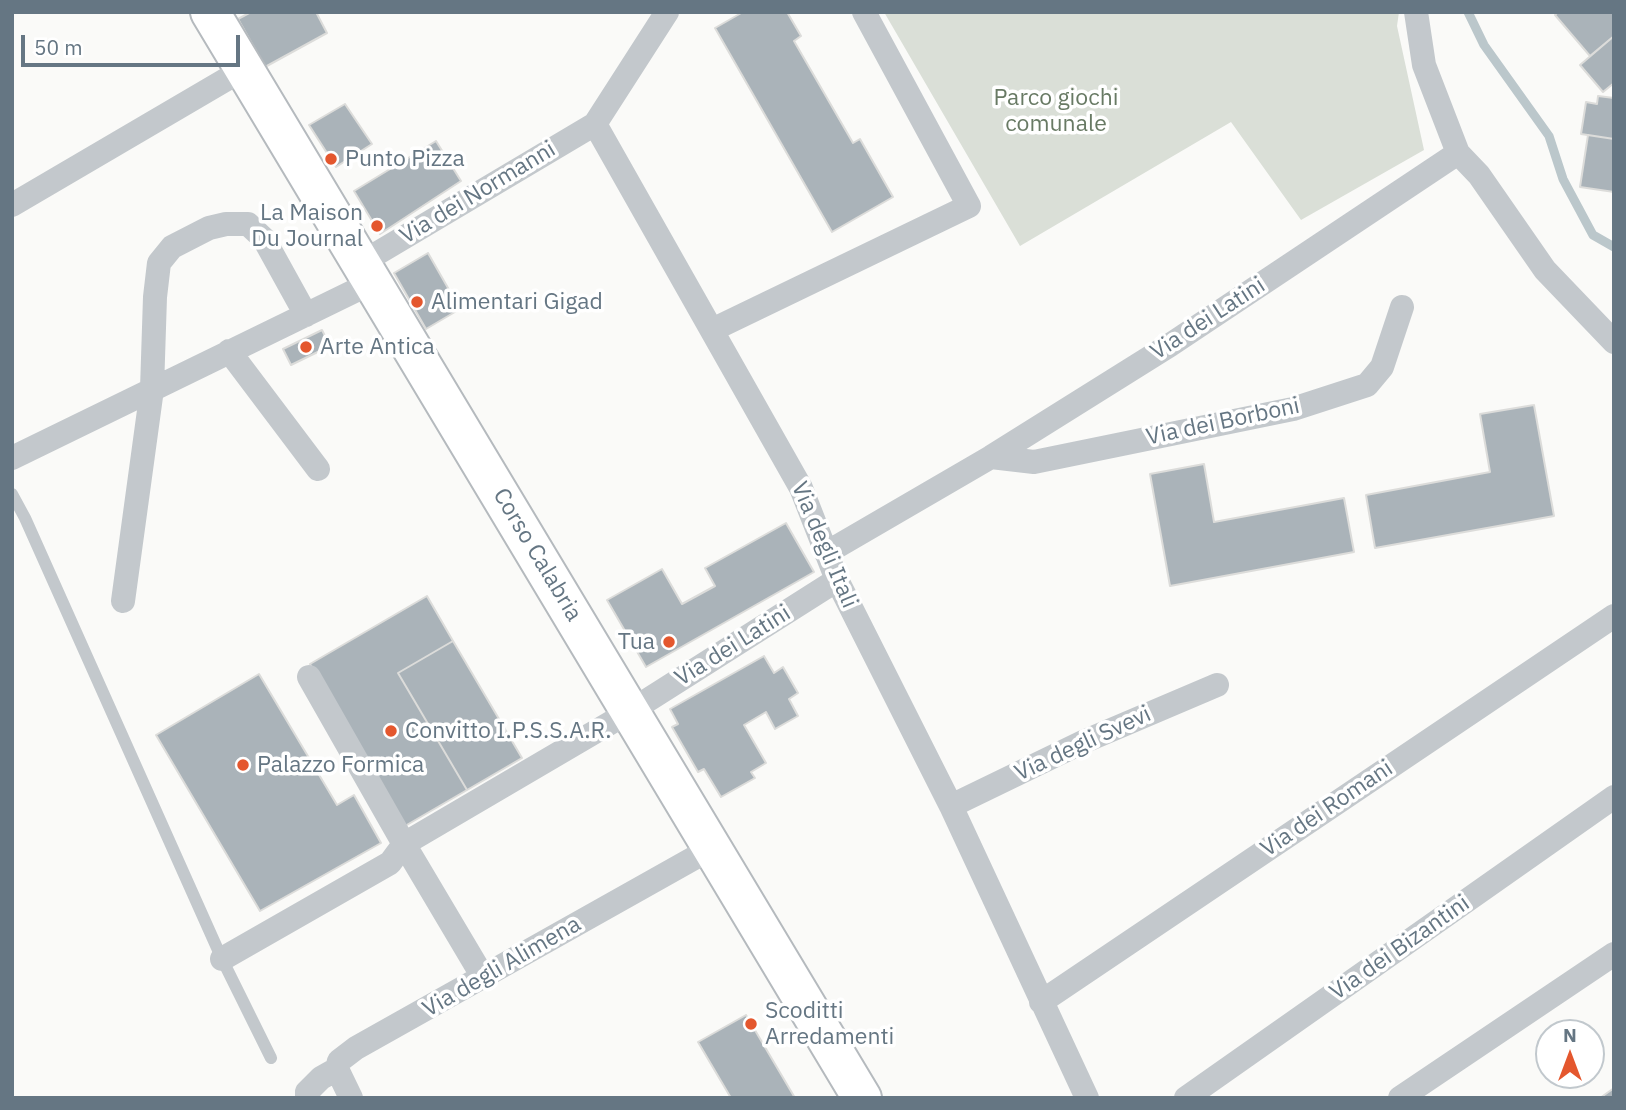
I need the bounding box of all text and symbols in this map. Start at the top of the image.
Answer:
scale bar [24,21,243,65]
text: 50 m [34,33,83,61]
park label: Parco giochi comunale [993,84,1119,138]
street label: Via dei Normanni [395,136,561,250]
place label: Punto Pizza [345,145,465,173]
marker: Punto Pizza [323,151,339,167]
place label: La Maison Du Journal [251,199,363,253]
marker: La Maison Du Journal [369,218,385,234]
street label: Via dei Latini [1146,272,1270,366]
place label: Alimentari Gigad [431,288,603,316]
marker: Alimentari Gigad [409,294,425,310]
place label: Arte Antica [320,333,435,361]
marker: Arte Antica [298,339,314,355]
street label: Via dei Borboni [1144,392,1302,452]
street label: Via degli Itali [785,478,863,612]
street label: Corso Calabria [487,484,587,626]
street label: Via dei Latini [670,600,796,692]
place label: Tua [618,628,655,656]
marker: Tua [661,634,677,650]
street label: Via degli Svevi [1011,700,1155,788]
place label: Convitto I.P.S.S.A.R. [405,717,612,745]
marker: Convitto I.P.S.S.A.R. [383,723,399,739]
place label: Palazzo Formica [257,751,424,779]
street label: Via dei Romani [1256,755,1398,863]
marker: Palazzo Formica [235,757,251,773]
street label: Via dei Bizantini [1325,890,1475,1006]
street label: Via degli Alimena [418,911,586,1023]
place label: Scoditti Arredamenti [765,997,894,1051]
marker: Scoditti Arredamenti [743,1016,759,1032]
north arrow [1535,1019,1605,1089]
text: N [1563,1023,1577,1047]

